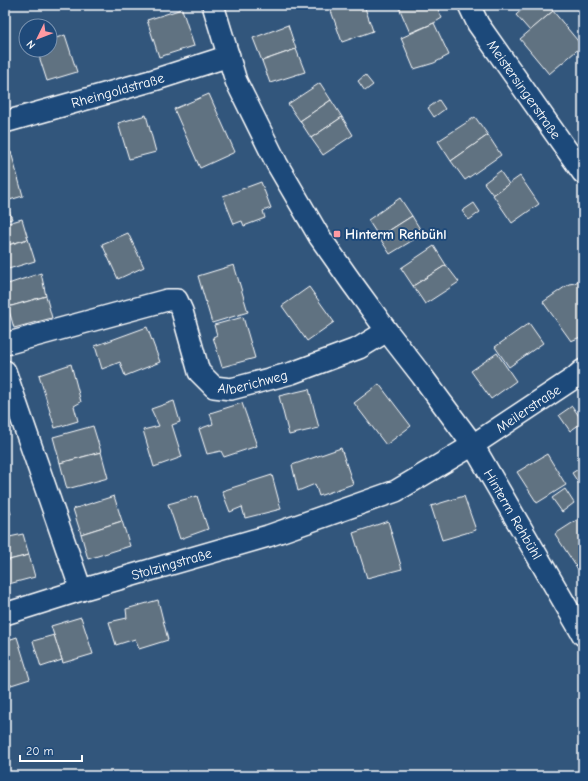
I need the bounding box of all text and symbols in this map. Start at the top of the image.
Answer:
north arrow [18,18,58,58]
street label: Meistersingerstraße [483,36,565,142]
text: N [24,37,38,52]
street label: Rheingoldstraße [69,69,166,111]
place label: Hinterm Rehbühl [345,226,447,243]
marker: Hinterm Rehbühl [332,229,342,239]
street label: Alberichweg [217,366,289,398]
street label: Meilerstraße [492,381,564,436]
street label: Hinterm Rehbühl [480,466,546,562]
street label: Stolzingstraße [129,544,214,584]
scale bar [20,737,82,763]
text: 20 m [26,744,54,758]

